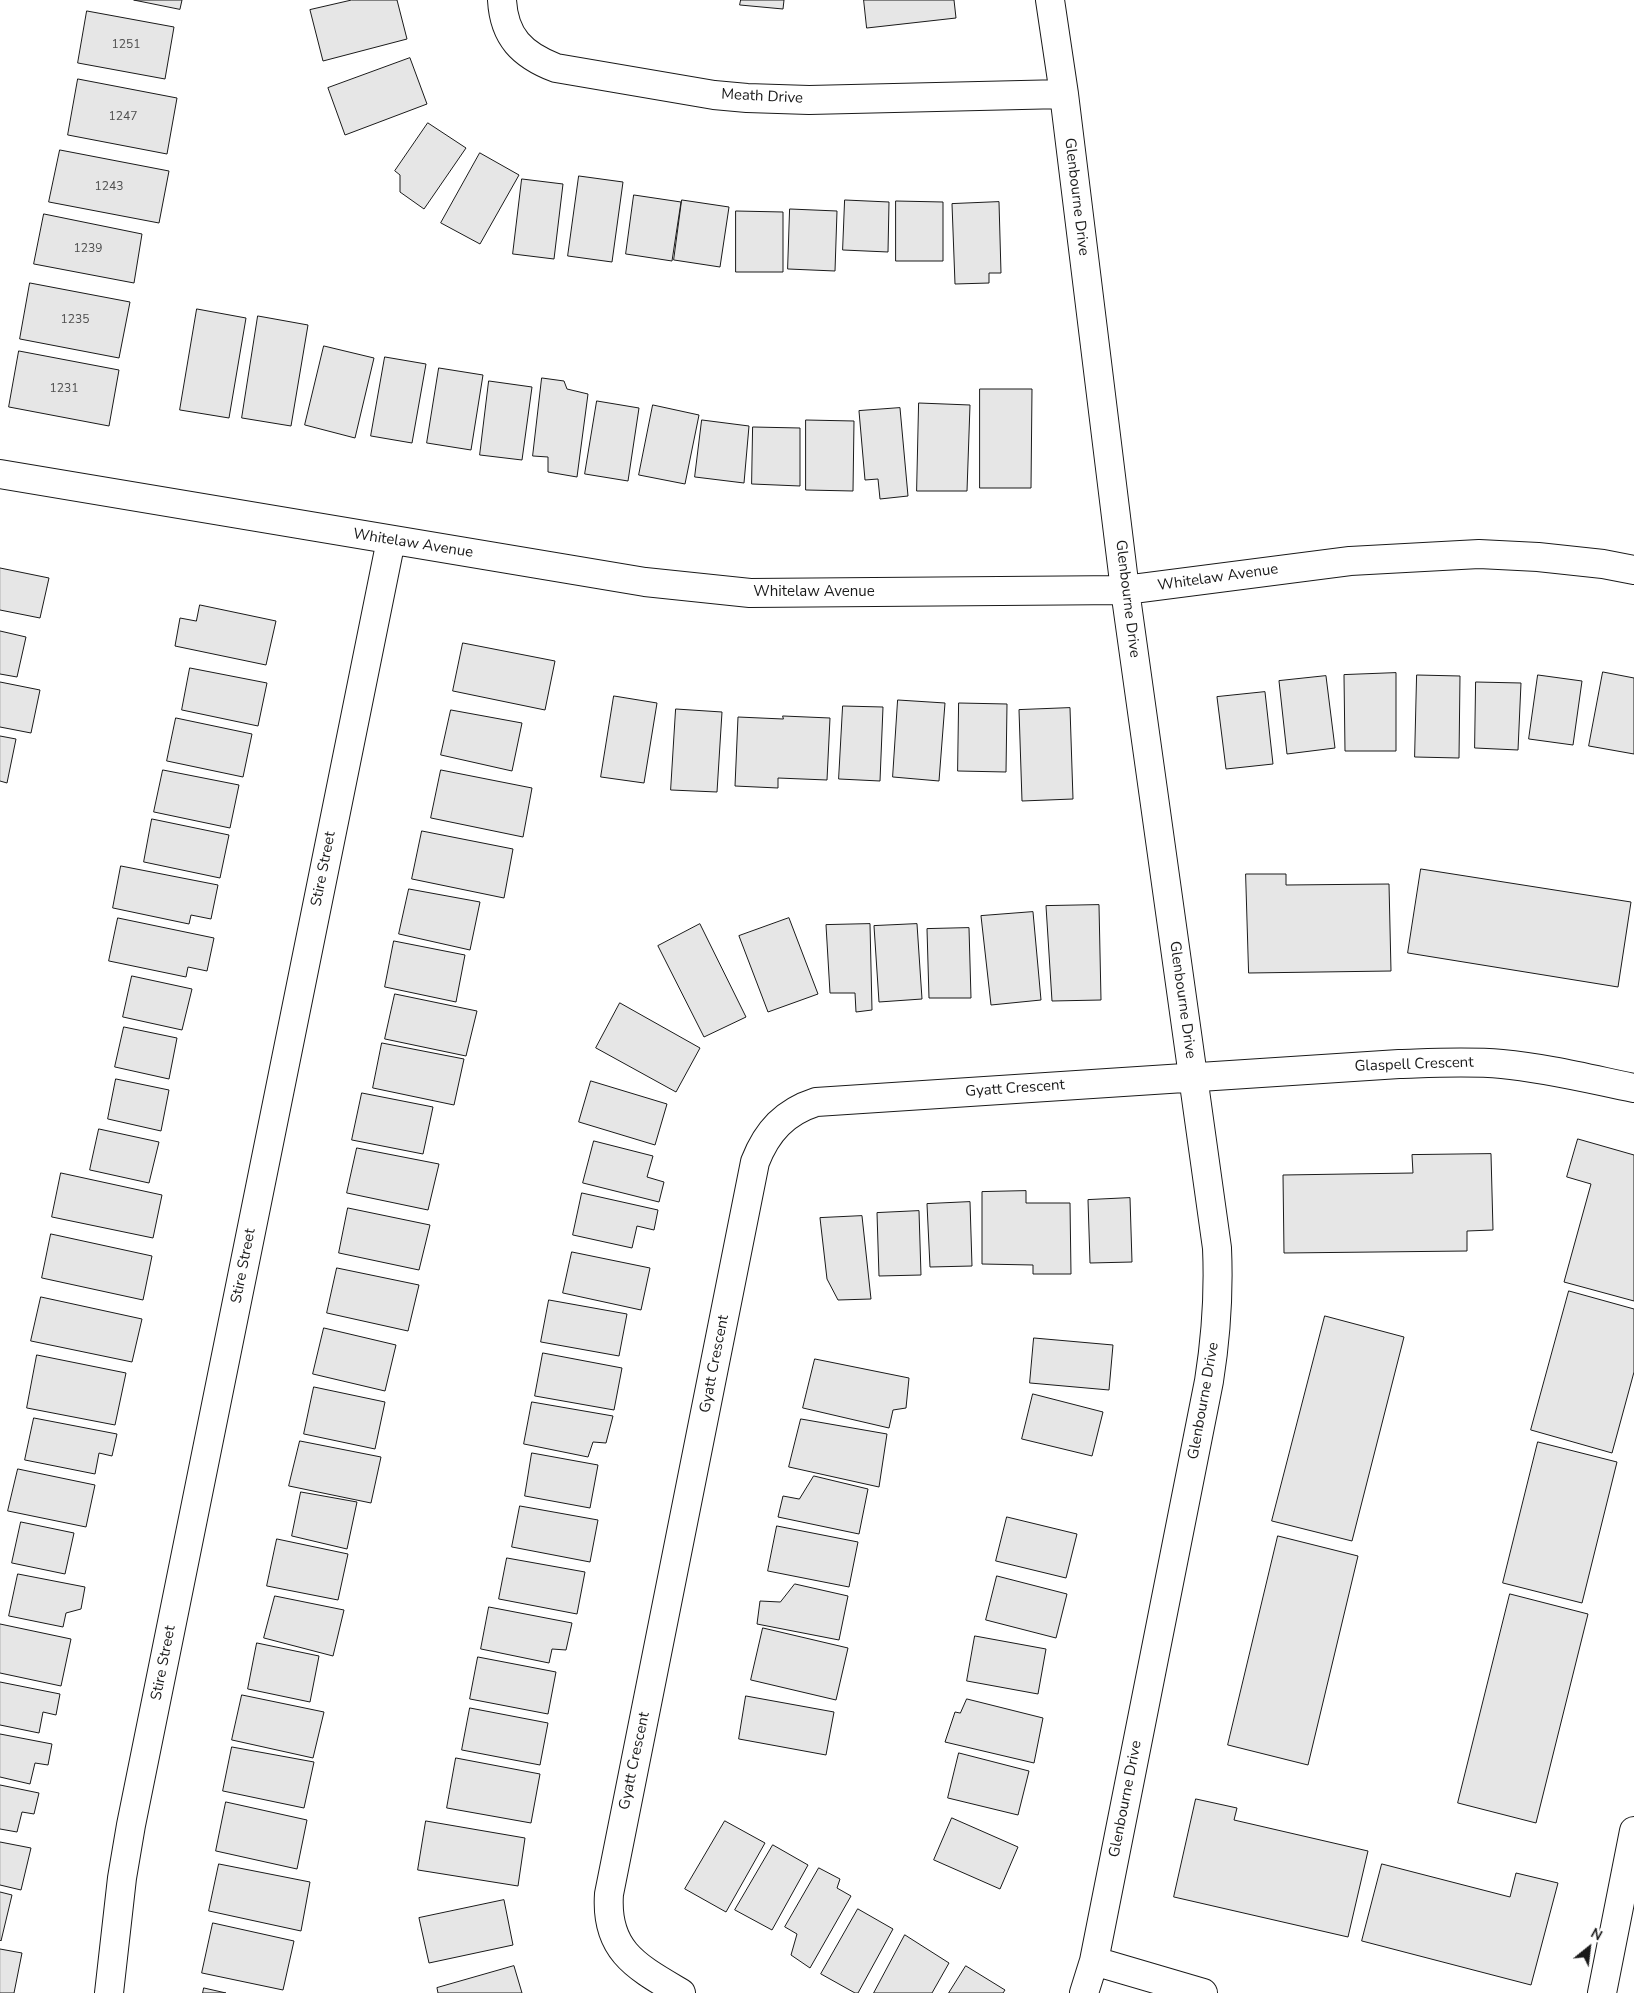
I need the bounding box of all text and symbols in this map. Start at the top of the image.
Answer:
house number: 1251 [112,38,140,52]
street label: Meath Drive [721,86,803,108]
house number: 1247 [109,110,137,124]
street label: Glenbourne Drive [1060,137,1092,257]
house number: 1243 [95,180,123,194]
house number: 1239 [74,242,102,256]
house number: 1235 [61,313,89,327]
house number: 1231 [50,382,78,396]
street label: Whitelaw Avenue [352,526,474,562]
street label: Glenbourne Drive [1111,539,1143,659]
street label: Whitelaw Avenue [1157,561,1279,595]
street label: Whitelaw Avenue [753,583,875,601]
street label: Stire Street [308,830,340,908]
street label: Glenbourne Drive [1165,940,1199,1060]
street label: Glaspell Crescent [1354,1054,1474,1076]
street label: Gyatt Crescent [965,1077,1065,1101]
street label: Stire Street [228,1227,260,1305]
street label: Gyatt Crescent [697,1313,733,1415]
street label: Glenbourne Drive [1185,1341,1223,1461]
street label: Stire Street [148,1624,180,1702]
street label: Gyatt Crescent [616,1710,654,1812]
street label: Glenbourne Drive [1106,1739,1146,1859]
north arrow [1564,1923,1614,1973]
text: N [1587,1924,1606,1945]

